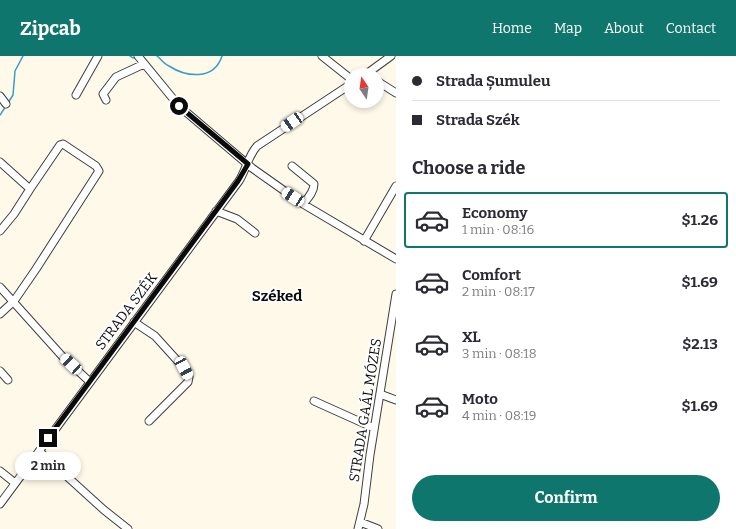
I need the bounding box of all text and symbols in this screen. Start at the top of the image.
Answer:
text: Zipcab [20,17,81,40]
text: Home [492,20,532,37]
text: Map [554,20,582,37]
text: About [604,20,644,37]
text: Contact [666,20,716,37]
north arrow [344,68,384,108]
map controls [344,68,384,108]
text: Strada Șumuleu [436,72,550,90]
route start [170,97,188,115]
car [279,110,305,134]
text: Strada Szék [436,111,520,129]
text: Choose a ride [412,157,525,179]
car [280,185,306,209]
icon: car [414,202,450,238]
text: Economy [462,204,528,222]
text: $1.26 [682,211,718,229]
text: 1 min · 08:16 [462,222,534,237]
icon: car [414,264,450,300]
text: Comfort [462,266,521,284]
street label: STRADA SZÉK [91,269,161,353]
text: $1.69 [682,273,718,291]
text: 2 min · 08:17 [462,284,535,299]
district label: Széked [252,287,302,305]
icon: car [414,326,450,362]
text: XL [462,328,481,346]
text: $2.13 [682,335,718,353]
street label: STRADA GAÁL MÓZES [345,337,385,483]
text: 3 min · 08:18 [462,346,536,361]
car [58,351,84,377]
car [173,355,195,381]
icon: car [414,388,450,424]
text: Moto [462,390,498,408]
text: $1.69 [682,397,718,415]
text: 4 min · 08:19 [462,408,536,423]
route end [39,429,57,447]
callout: 2 min [15,452,81,480]
text: 2 min [31,458,65,473]
button: Confirm [412,475,720,521]

